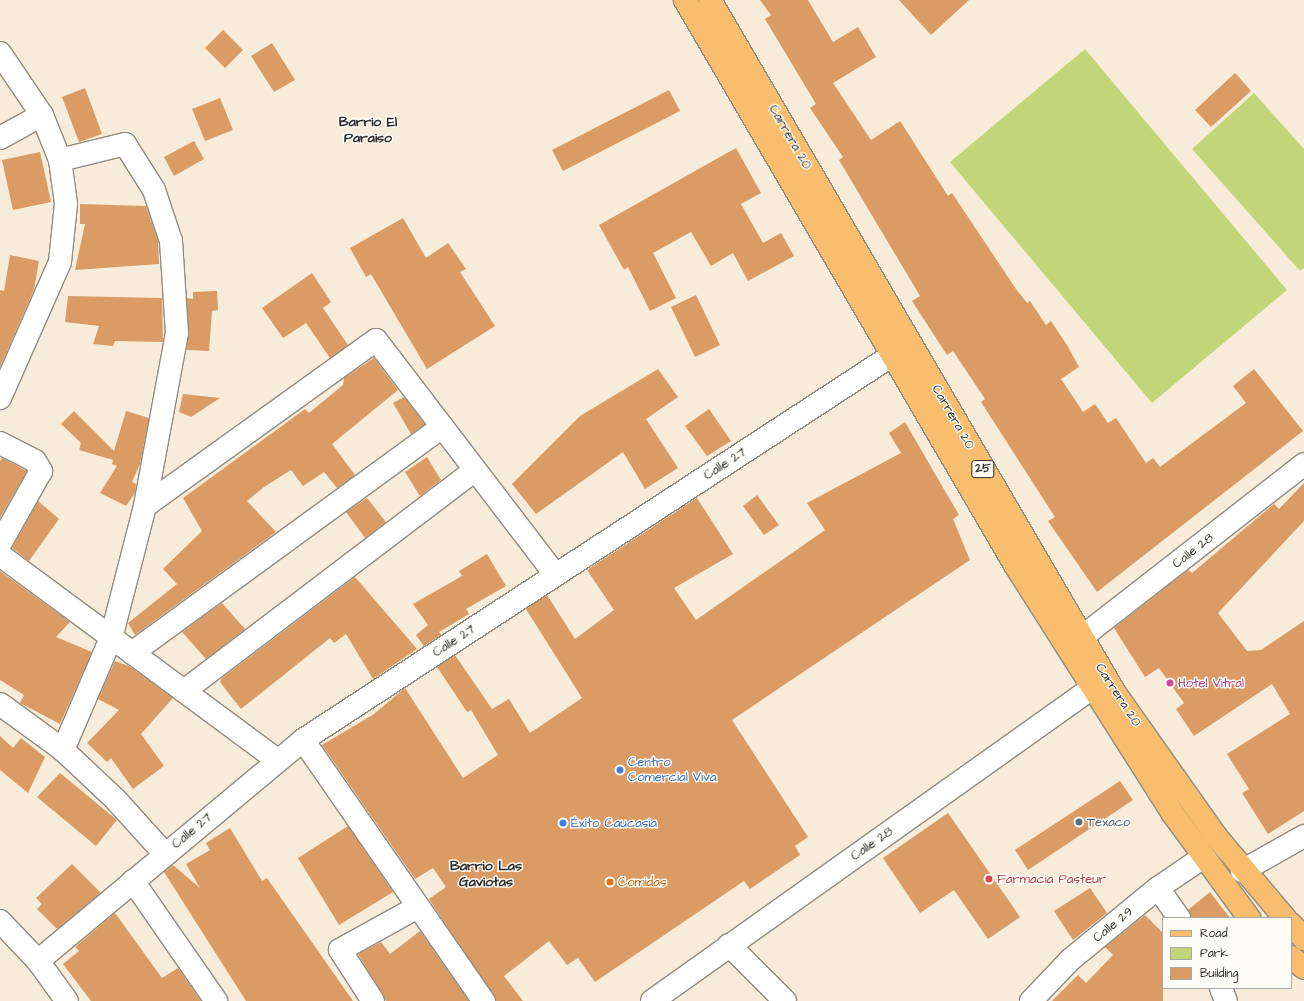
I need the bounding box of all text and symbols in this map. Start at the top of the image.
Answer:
street label: Carrera 20 [765,102,815,172]
district label: Barrio El Paraiso [339,114,397,146]
street label: Carrera 20 [928,382,978,452]
street label: Calle 27 [701,445,749,483]
road number: 25 [971,459,995,479]
street label: Calle 28 [1169,530,1217,572]
street label: Calle 27 [430,622,478,660]
street label: Carrera 20 [1092,661,1144,729]
place label: Hotel Vitral [1178,675,1244,691]
marker: Hotel Vitral [1165,678,1175,688]
place label: Centro Comercial Viva [628,755,716,786]
marker: Centro Comercial Viva [615,765,625,775]
street label: Calle 27 [169,810,215,852]
place label: Texaco [1087,814,1130,830]
place label: Éxito Caucasia [571,815,657,831]
marker: Texaco [1074,817,1084,827]
marker: Éxito Caucasia [558,818,568,828]
street label: Calle 28 [848,824,896,864]
district label: Barrio Las Gaviotas [450,858,522,890]
place label: Farmacia Pasteur [997,871,1106,887]
place label: Comidas [618,874,666,890]
marker: Farmacia Pasteur [984,874,994,884]
marker: Comidas [605,877,615,887]
street label: Calle 29 [1090,904,1136,946]
legend [1162,917,1292,989]
text: Road [1200,925,1228,942]
text: Park [1200,945,1228,962]
text: Building [1200,965,1238,982]

